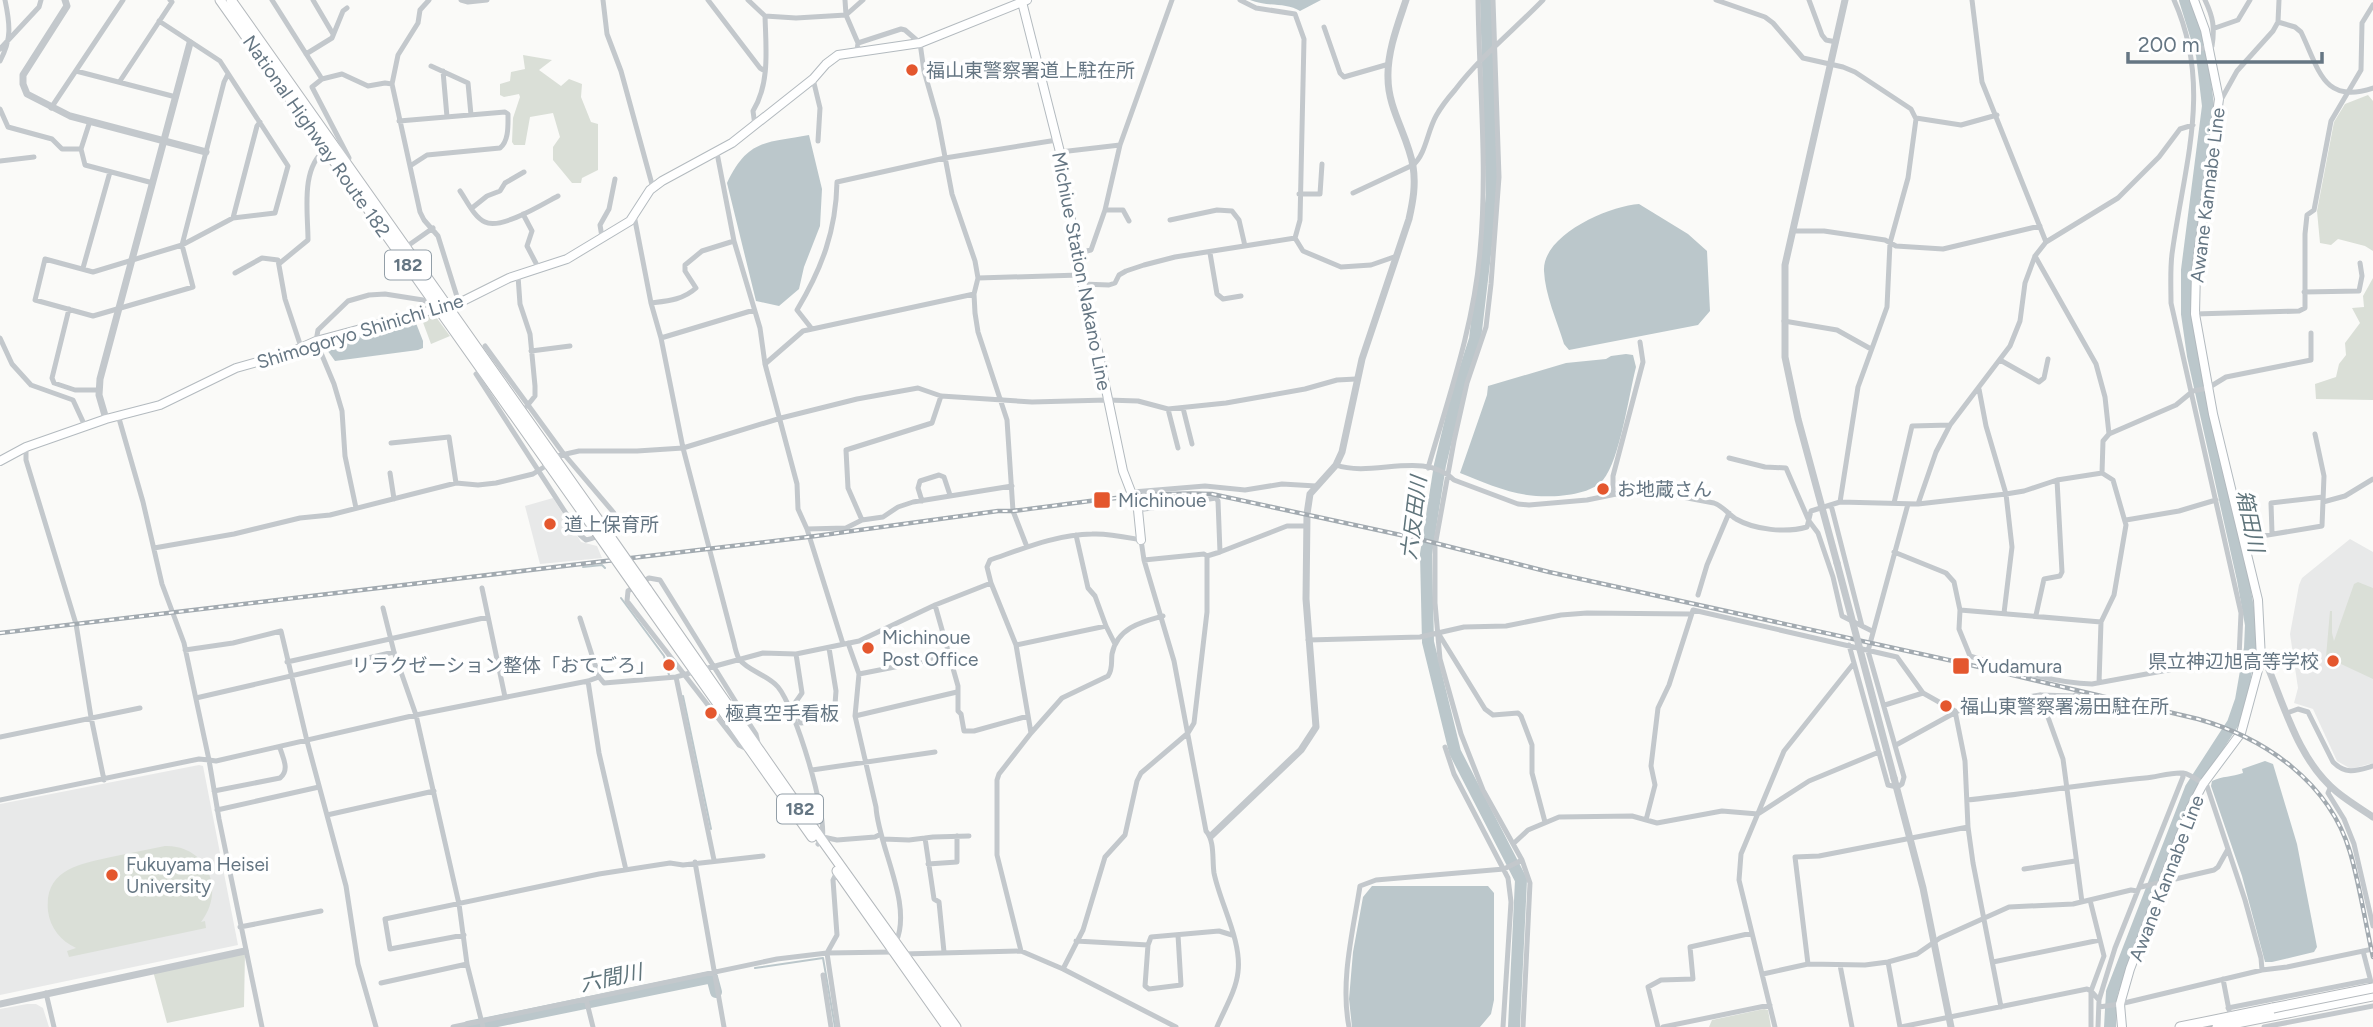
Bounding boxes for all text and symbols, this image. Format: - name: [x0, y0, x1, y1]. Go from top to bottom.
- scale bar: [2128, 21, 2322, 65]
- street label: National Highway Route 182: [238, 31, 395, 242]
- text: 200 m: [2138, 32, 2200, 57]
- place label: 福山東警察署道上駐在所: [926, 59, 1135, 82]
- marker: 福山東警察署道上駐在所: [904, 62, 920, 78]
- street label: Awane Kannabe Line: [2185, 106, 2230, 284]
- street label: Michiue Station Nakano Line: [1047, 150, 1116, 392]
- road number: 182: [385, 250, 431, 279]
- street label: Shimogoryo Shinichi Line: [254, 289, 466, 374]
- water label: 六反田川: [1396, 473, 1431, 561]
- place label: お地蔵さん: [1617, 478, 1712, 501]
- marker: お地蔵さん: [1595, 481, 1611, 497]
- water label: 箱田川: [2232, 487, 2270, 556]
- place label: Michinoue: [1118, 489, 1206, 512]
- marker: Michinoue: [1092, 490, 1112, 510]
- place label: 道上保育所: [564, 513, 659, 536]
- marker: 道上保育所: [542, 516, 558, 532]
- place label: Michinoue Post Office: [882, 626, 978, 671]
- marker: Michinoue Post Office: [860, 640, 876, 656]
- place label: 県立神辺旭高等学校: [2148, 650, 2319, 673]
- marker: 県立神辺旭高等学校: [2325, 653, 2341, 669]
- place label: リラクゼーション整体「おてごろ」: [351, 654, 655, 677]
- place label: Yudamura: [1977, 655, 2062, 678]
- marker: Yudamura: [1951, 656, 1971, 676]
- marker: リラクゼーション整体「おてごろ」: [661, 657, 677, 673]
- place label: 福山東警察署湯田駐在所: [1960, 695, 2169, 718]
- marker: 福山東警察署湯田駐在所: [1938, 698, 1954, 714]
- place label: 極真空手看板: [725, 702, 839, 725]
- marker: 極真空手看板: [703, 705, 719, 721]
- street label: Awane Kannabe Line: [2124, 792, 2209, 965]
- road number: 182: [777, 794, 823, 824]
- place label: Fukuyama Heisei University: [126, 853, 269, 898]
- marker: Fukuyama Heisei University: [104, 867, 120, 883]
- water label: 六間川: [577, 958, 646, 996]

